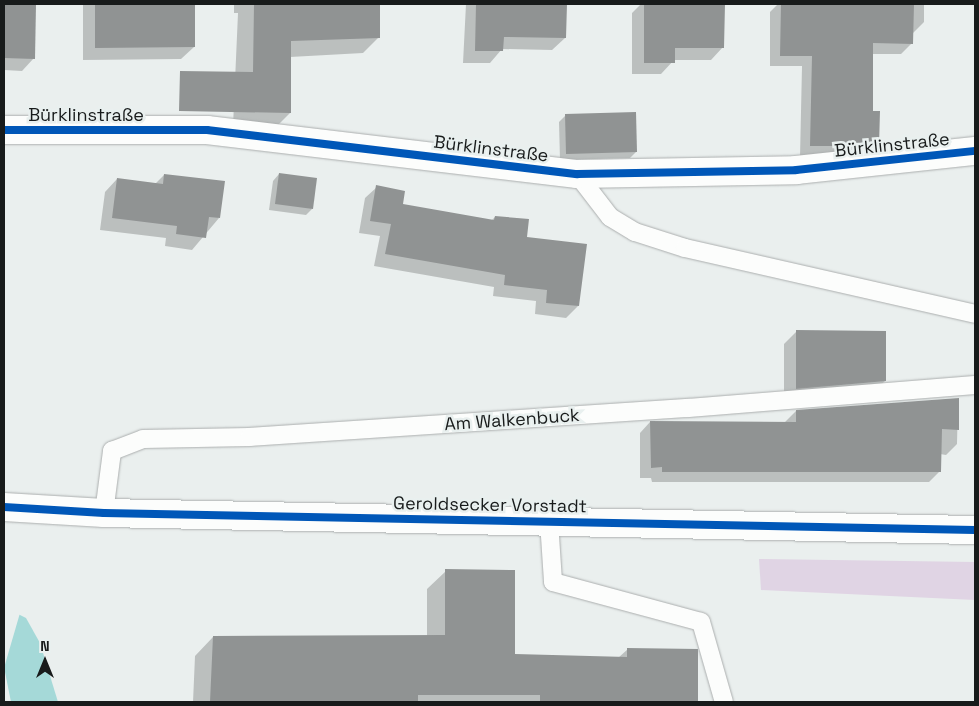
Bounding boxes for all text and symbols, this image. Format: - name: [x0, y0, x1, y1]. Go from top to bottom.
- street label: Bürklinstraße: [28, 104, 144, 126]
- street label: Bürklinstraße: [833, 128, 951, 162]
- street label: Bürklinstraße: [432, 131, 550, 167]
- street label: Am Walkenbuck: [444, 404, 580, 436]
- street label: Geroldsecker Vorstadt: [393, 493, 587, 517]
- north arrow: [20, 636, 70, 686]
- text: N: [40, 637, 50, 655]

